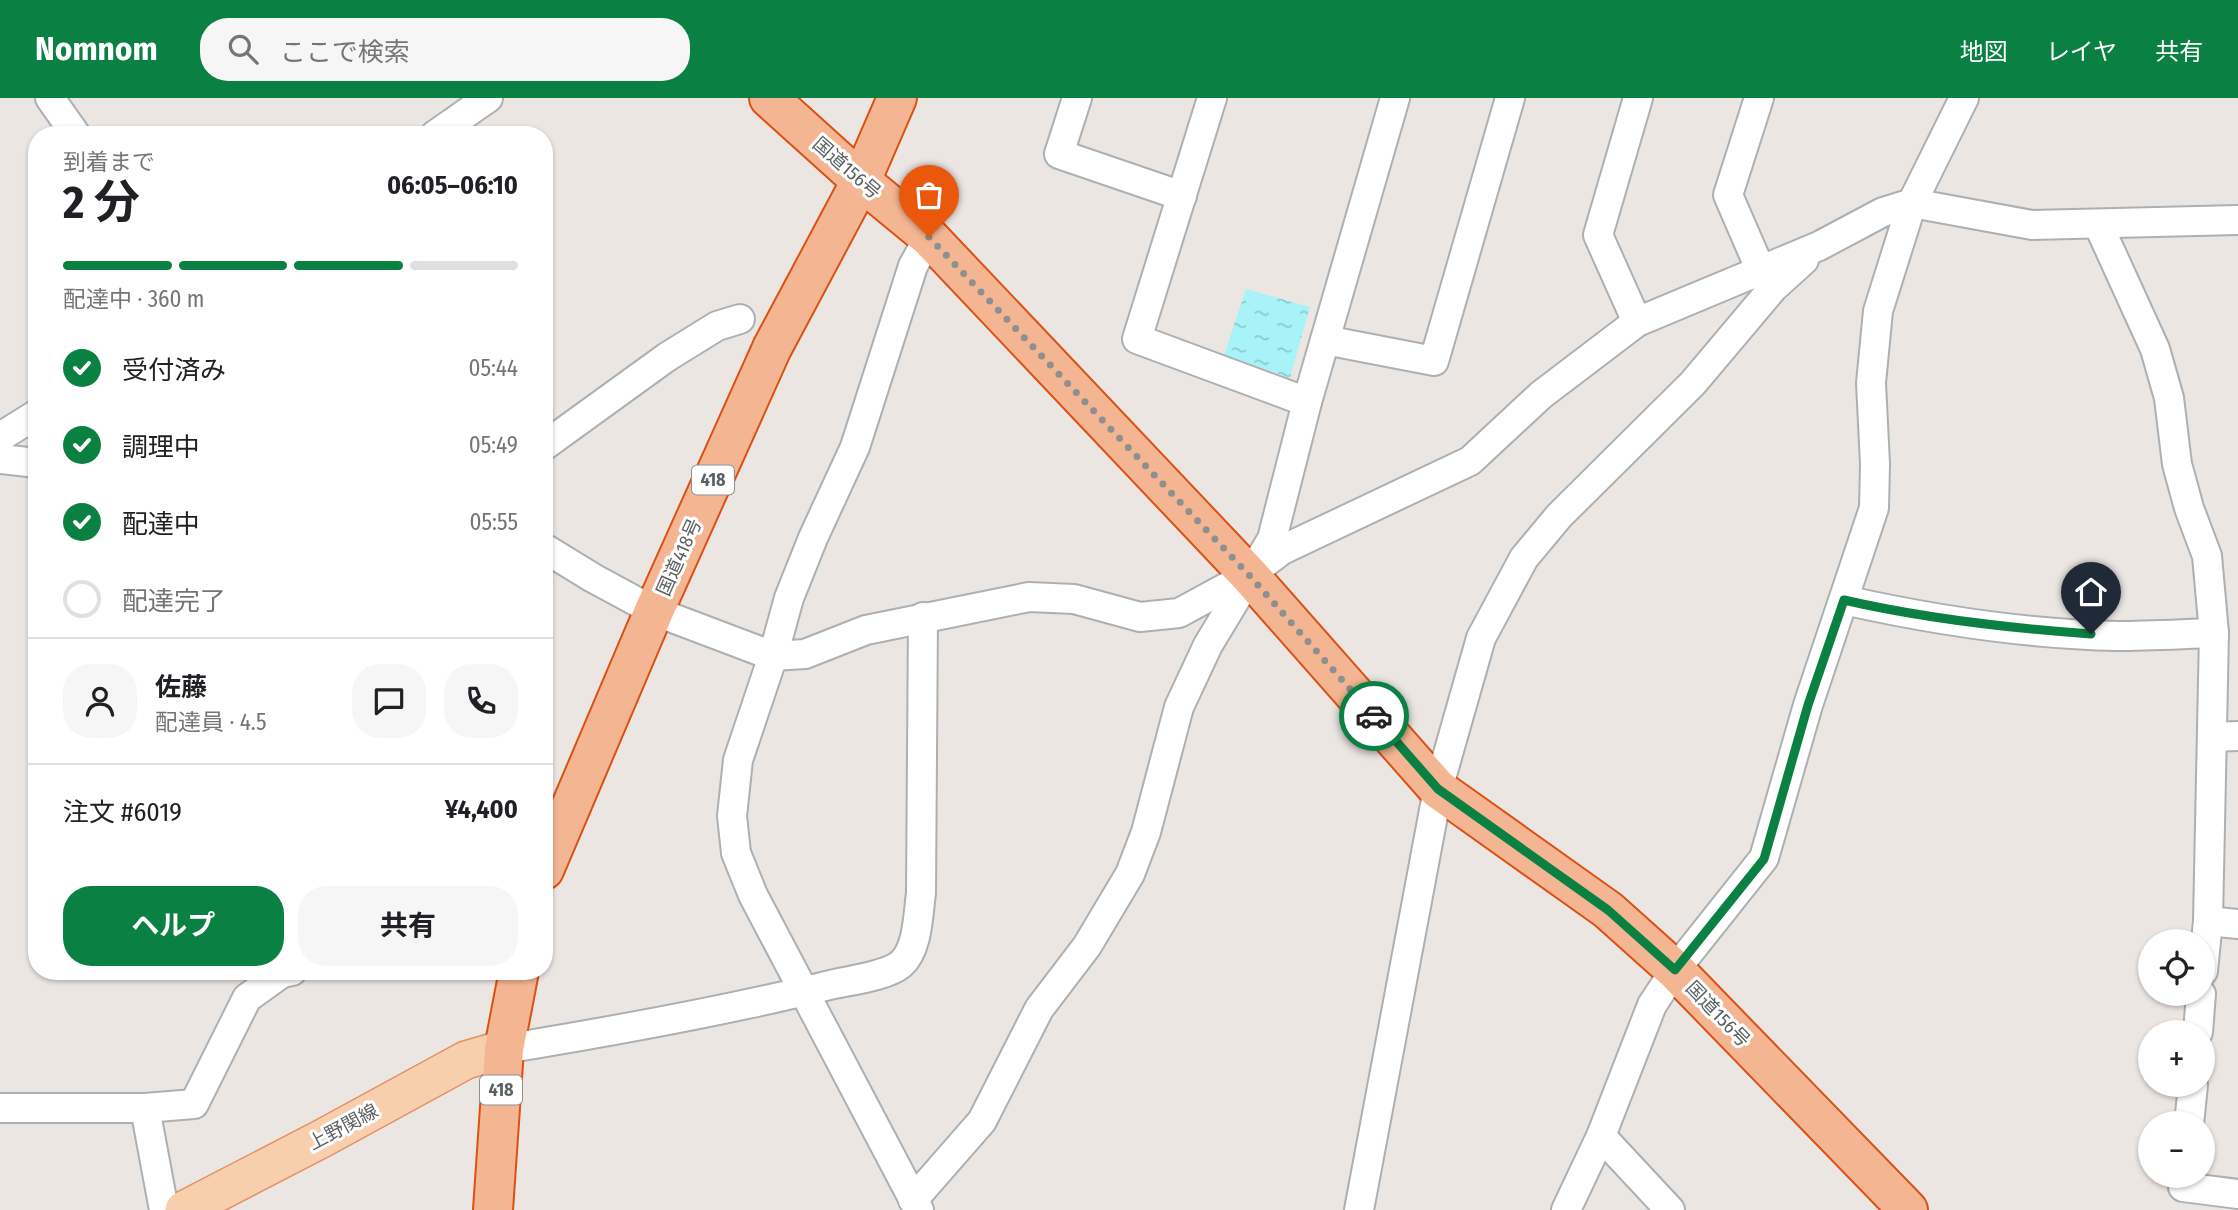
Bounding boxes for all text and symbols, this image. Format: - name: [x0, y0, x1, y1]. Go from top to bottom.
- search box: [200, 18, 690, 81]
- text: Nomnom: [35, 29, 158, 69]
- icon: search: [224, 30, 262, 68]
- text: ここで検索: [280, 37, 410, 68]
- text: 地図: [1960, 38, 2008, 66]
- text: レイヤ: [2046, 38, 2117, 66]
- text: 共有: [2155, 38, 2203, 66]
- street label: 国道156号: [808, 132, 886, 204]
- text: 到着まで: [63, 148, 155, 176]
- pin: [899, 165, 959, 237]
- text: 06:05–06:10: [387, 170, 518, 201]
- text: 2 分: [63, 175, 140, 230]
- icon: bag: [910, 176, 948, 214]
- text: 配達中 · 360 m: [63, 285, 205, 313]
- icon: check: [63, 349, 101, 387]
- text: 05:44: [468, 354, 518, 382]
- text: 受付済み: [122, 355, 226, 386]
- icon: check: [63, 426, 101, 464]
- text: 05:49: [469, 431, 518, 459]
- text: 調理中: [122, 432, 200, 463]
- road number: 418: [692, 466, 734, 494]
- icon: check: [63, 503, 101, 541]
- text: 05:55: [469, 508, 518, 536]
- text: 配達中: [122, 509, 200, 540]
- street label: 国道418号: [652, 515, 706, 599]
- pin: [2061, 562, 2121, 634]
- icon: home: [2072, 573, 2110, 611]
- text: 配達完了: [122, 586, 226, 617]
- button: person: [63, 664, 137, 738]
- button: chat: [352, 664, 426, 738]
- button: phone: [444, 664, 518, 738]
- text: 佐藤: [155, 672, 207, 703]
- courier: [1339, 681, 1409, 751]
- icon: car: [1355, 697, 1393, 735]
- text: 配達員 · 4.5: [155, 708, 266, 736]
- text: ¥4,400: [445, 794, 518, 825]
- text: 注文 #6019: [63, 797, 182, 828]
- button: ヘルプ: [63, 886, 284, 966]
- button: 共有: [298, 886, 518, 966]
- map controls: [2138, 929, 2215, 1188]
- button: locate: [2138, 929, 2215, 1006]
- street label: 国道156号: [1681, 976, 1755, 1052]
- button: +: [2138, 1020, 2215, 1097]
- road number: 418: [480, 1076, 522, 1105]
- street label: 上野関線: [304, 1099, 382, 1155]
- button: −: [2138, 1111, 2215, 1188]

